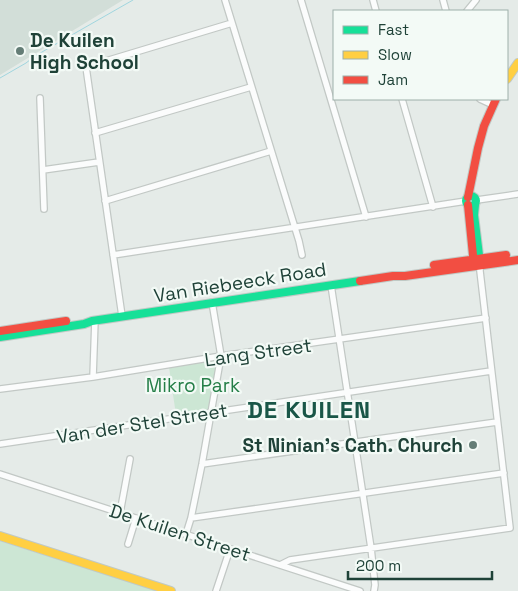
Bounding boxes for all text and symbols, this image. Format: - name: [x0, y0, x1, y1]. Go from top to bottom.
- legend: [333, 10, 508, 100]
- text: Fast: [378, 20, 409, 39]
- place label: De Kuilen High School: [30, 28, 139, 75]
- marker: De Kuilen High School: [14, 45, 26, 57]
- text: Slow: [378, 45, 412, 64]
- text: Jam: [378, 70, 408, 89]
- street label: Van Riebeeck Road: [152, 257, 328, 308]
- street label: Lang Street: [203, 333, 313, 372]
- park label: Mikro Park: [146, 373, 240, 398]
- district label: DE KUILEN: [247, 394, 371, 425]
- street label: Van der Stel Street: [55, 398, 229, 449]
- place label: St Ninian's Cath. Church: [243, 433, 463, 458]
- marker: St Ninian's Cath. Church: [467, 439, 479, 451]
- street label: De Kuilen Street: [106, 498, 254, 567]
- scale bar: [348, 548, 492, 580]
- text: 200 m: [356, 556, 401, 575]

